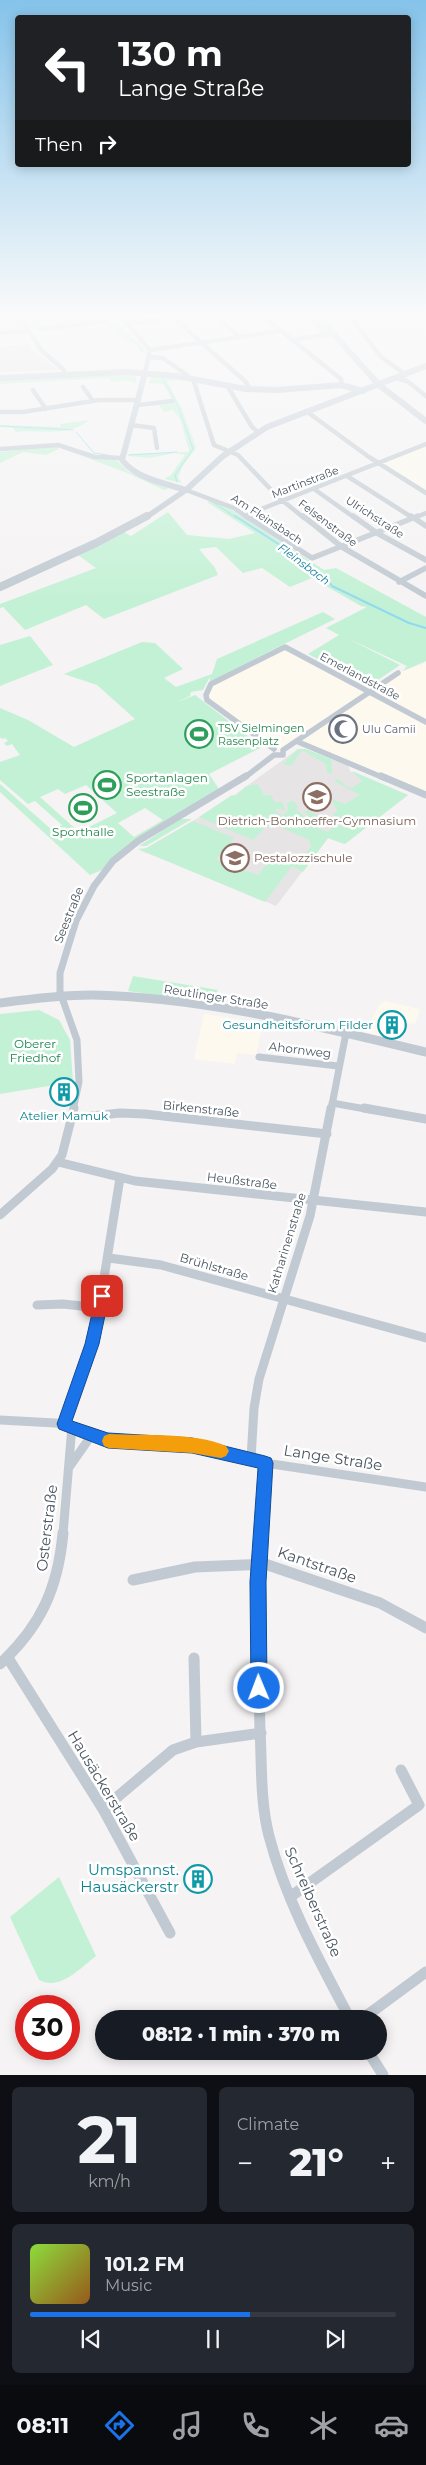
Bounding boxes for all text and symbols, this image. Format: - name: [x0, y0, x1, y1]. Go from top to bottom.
- text: 130 m: [118, 32, 223, 75]
- icon: left: [35, 35, 100, 100]
- text: Lange Straße: [118, 75, 264, 102]
- icon: right: [93, 130, 121, 158]
- text: Then: [35, 133, 83, 156]
- street label: Martinstraße: [269, 463, 341, 501]
- street label: Am Fleinsbach: [229, 491, 305, 547]
- street label: Ulrichstraße: [343, 493, 407, 541]
- street label: Felsenstraße: [296, 496, 360, 550]
- water label: Fleinsbach: [276, 540, 332, 588]
- street label: Emerlandstraße: [318, 649, 403, 703]
- mosque icon: Ulu Camii: [328, 714, 358, 744]
- sports icon: TSV Sielmingen Rasenplatz: [184, 719, 214, 749]
- place label: TSV Sielmingen Rasenplatz: [218, 721, 305, 748]
- place label: Ulu Camii: [362, 722, 416, 736]
- sports icon: Sportanlagen Seestraße: [92, 770, 122, 800]
- place label: Sportanlagen Seestraße: [126, 770, 208, 799]
- school or university icon: Dietrich-Bonhoeffer-Gymnasium: [302, 782, 332, 812]
- sports icon: Sporthalle: [68, 793, 98, 823]
- place label: Dietrich-Bonhoeffer-Gymnasium: [218, 813, 416, 828]
- place label: Sporthalle: [52, 824, 114, 839]
- school or university icon: Pestalozzischule: [220, 843, 250, 873]
- place label: Pestalozzischule: [254, 850, 353, 865]
- street label: Seestraße: [50, 885, 87, 945]
- street label: Reutlinger Straße: [163, 981, 269, 1012]
- building icon: Gesundheitsforum Filder: [377, 1010, 407, 1040]
- place label: Gesundheitsforum Filder: [223, 1017, 373, 1032]
- park label: Oberer Friedhof: [10, 1036, 61, 1065]
- street label: Ahornweg: [268, 1038, 332, 1061]
- building icon: Atelier Mamuk: [49, 1077, 79, 1107]
- street label: Birkenstraße: [162, 1097, 240, 1120]
- place label: Atelier Mamuk: [20, 1108, 109, 1123]
- street label: Heußstraße: [206, 1169, 278, 1192]
- street label: Katharinenstraße: [264, 1191, 309, 1295]
- street label: Brühlstraße: [178, 1250, 250, 1283]
- pin: [81, 1275, 123, 1317]
- icon: arrive: [88, 1282, 116, 1310]
- street label: Lange Straße: [282, 1440, 384, 1475]
- street label: Osterstraße: [32, 1483, 61, 1573]
- street label: Kantstraße: [275, 1542, 359, 1587]
- position arrow: [232, 1661, 284, 1713]
- street label: Hausäckerstraße: [64, 1727, 145, 1845]
- street label: Schreiberstraße: [281, 1844, 346, 1960]
- place label: Umspannst. Hausäckerstr: [80, 1860, 179, 1896]
- building icon: Umspannst. Hausäckerstr: [183, 1864, 213, 1894]
- speed limit sign: 30: [15, 1995, 80, 2060]
- text: 08:12 · 1 min · 370 m: [142, 2023, 340, 2046]
- text: 21: [78, 2100, 141, 2179]
- text: Climate: [237, 2115, 299, 2134]
- text: 21°: [290, 2139, 344, 2186]
- text: −: [237, 2146, 253, 2180]
- text: +: [380, 2146, 396, 2180]
- text: km/h: [88, 2172, 131, 2191]
- text: 101.2 FM: [105, 2253, 185, 2276]
- text: Music: [105, 2276, 152, 2295]
- icon: previous: [77, 2325, 105, 2353]
- icon: pause: [199, 2325, 227, 2353]
- icon: next: [321, 2325, 349, 2353]
- icon: directions: [102, 2408, 137, 2443]
- icon: music: [170, 2408, 205, 2443]
- icon: phone: [238, 2408, 273, 2443]
- icon: climate: [306, 2408, 341, 2443]
- icon: car: [374, 2408, 409, 2443]
- text: 08:11: [17, 2412, 69, 2439]

